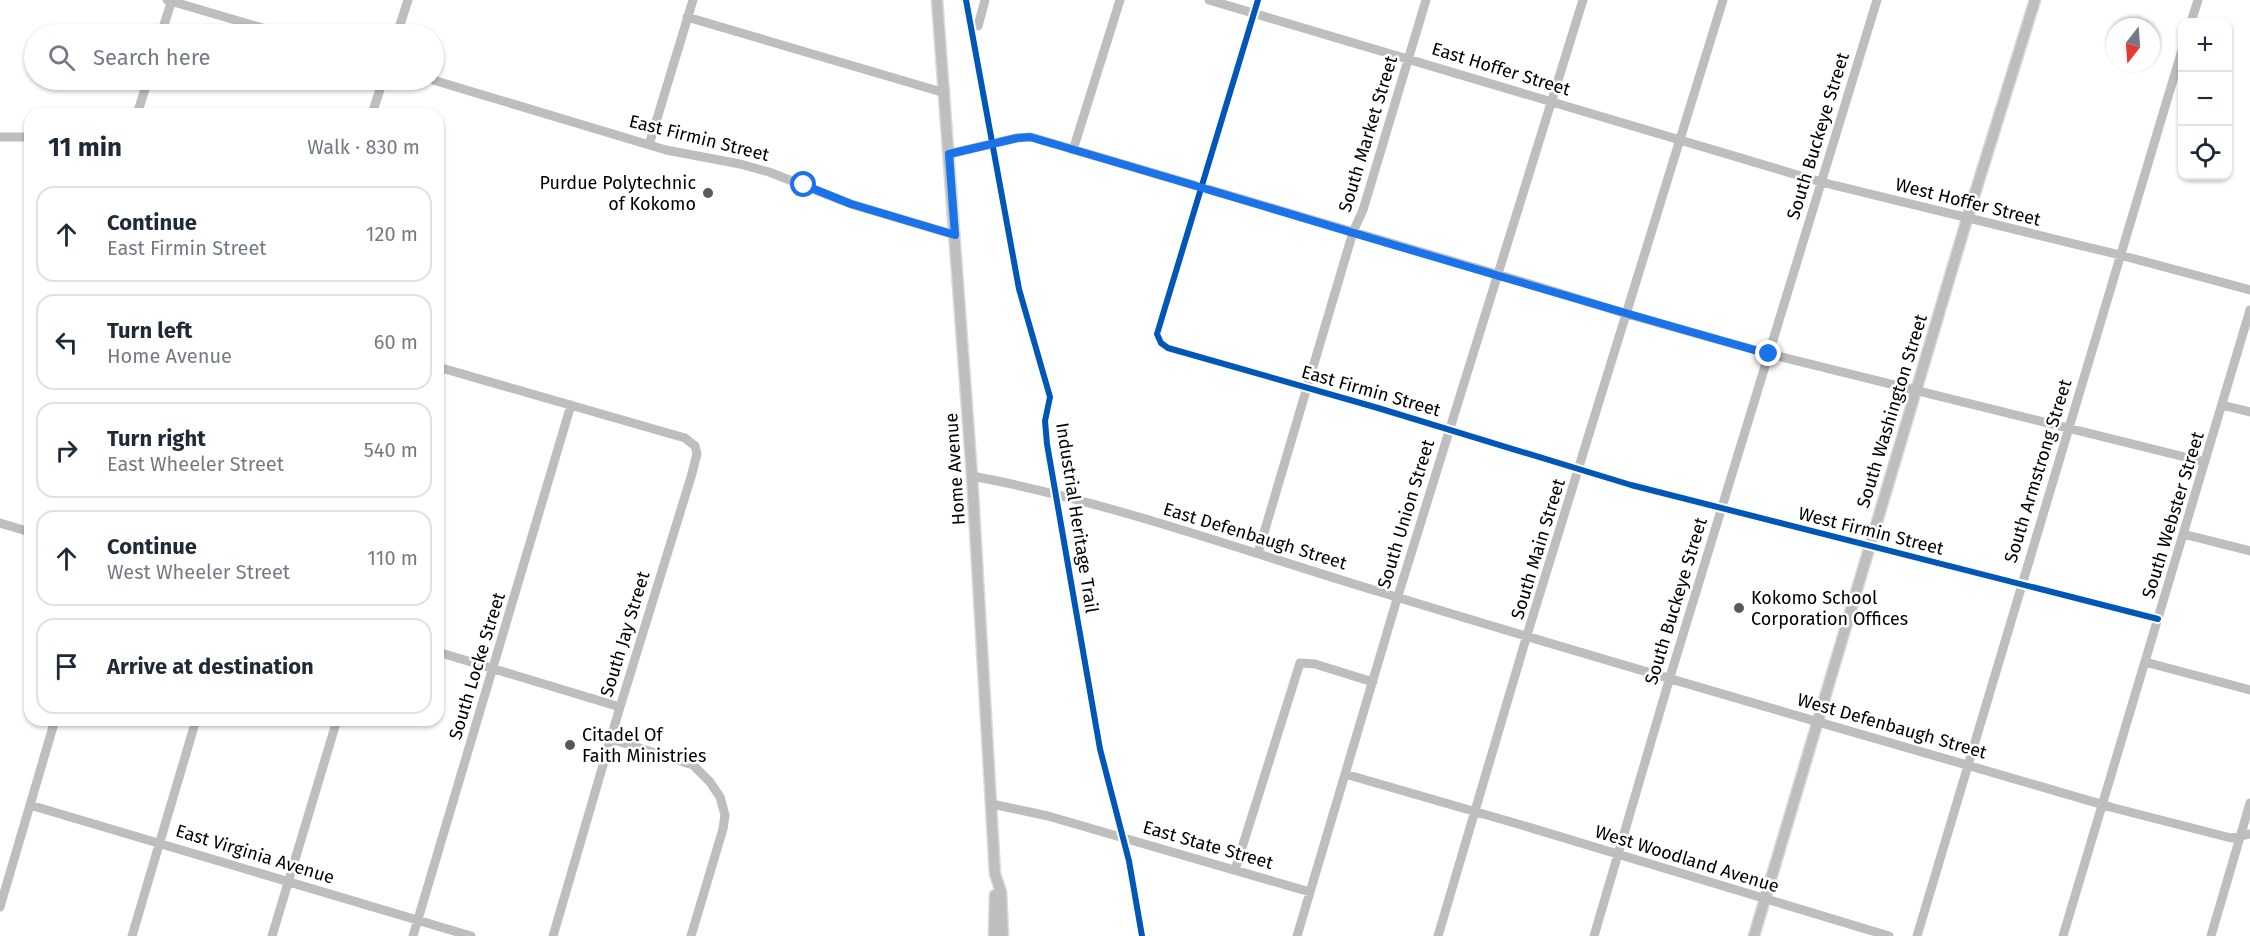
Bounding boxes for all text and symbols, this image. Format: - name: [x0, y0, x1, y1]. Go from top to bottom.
- north arrow: [2106, 18, 2160, 72]
- map controls: [2178, 18, 2232, 180]
- button: +: [2178, 18, 2232, 72]
- search box: [24, 24, 444, 90]
- street label: East Hoffer Street: [1429, 37, 1573, 101]
- icon: search: [45, 41, 78, 74]
- text: Search here: [93, 44, 211, 71]
- street label: South Buckeye Street: [1782, 49, 1854, 222]
- street label: South Market Street: [1334, 53, 1402, 215]
- button: −: [2178, 72, 2232, 126]
- street label: East Firmin Street: [627, 110, 772, 166]
- button: locate: [2178, 126, 2232, 180]
- text: 11 min: [48, 132, 122, 163]
- text: Walk · 830 m: [307, 135, 420, 159]
- route start: [790, 171, 816, 197]
- place label: Purdue Polytechnic of Kokomo: [540, 172, 696, 215]
- street label: West Hoffer Street: [1893, 173, 2044, 231]
- marker: Purdue Polytechnic of Kokomo: [701, 186, 715, 200]
- text: Continue: [107, 209, 197, 236]
- icon: ahead: [50, 218, 83, 251]
- text: 120 m: [366, 222, 418, 246]
- text: East Firmin Street: [107, 236, 267, 260]
- street label: South Washington Street: [1852, 311, 1932, 511]
- text: Turn left: [107, 317, 192, 344]
- icon: left: [50, 326, 83, 359]
- text: 60 m: [374, 330, 418, 354]
- route end: [1755, 340, 1781, 366]
- text: Home Avenue: [107, 344, 232, 368]
- street label: East Firmin Street: [1299, 361, 1444, 421]
- street label: South Armstrong Street: [2000, 376, 2077, 565]
- street label: Home Avenue: [940, 412, 970, 526]
- street label: Industrial Heritage Trail: [1051, 421, 1103, 615]
- text: Turn right: [107, 425, 206, 452]
- street label: South Webster Street: [2137, 429, 2209, 601]
- icon: right: [50, 434, 83, 467]
- street label: South Union Street: [1373, 436, 1439, 591]
- text: 540 m: [364, 438, 418, 462]
- text: East Wheeler Street: [107, 452, 284, 476]
- street label: South Main Street: [1506, 476, 1570, 622]
- street label: East Defenbaugh Street: [1161, 498, 1350, 575]
- street label: West Firmin Street: [1796, 502, 1946, 560]
- street label: South Buckeye Street: [1640, 514, 1712, 687]
- text: Continue: [107, 533, 197, 560]
- icon: ahead: [50, 542, 83, 575]
- text: 110 m: [367, 546, 418, 570]
- text: West Wheeler Street: [107, 560, 290, 584]
- street label: South Jay Street: [595, 568, 655, 699]
- place label: Kokomo School Corporation Offices: [1751, 587, 1908, 630]
- street label: South Locke Street: [444, 589, 510, 742]
- marker: Kokomo School Corporation Offices: [1732, 601, 1746, 615]
- icon: arrive: [50, 650, 83, 683]
- text: Arrive at destination: [107, 653, 314, 680]
- street label: West Defenbaugh Street: [1795, 688, 1990, 764]
- place label: Citadel Of Faith Ministries: [582, 724, 706, 767]
- marker: Citadel Of Faith Ministries: [563, 738, 577, 752]
- street label: East State Street: [1140, 816, 1276, 874]
- street label: East Virginia Avenue: [173, 819, 337, 889]
- street label: West Woodland Avenue: [1592, 820, 1782, 898]

